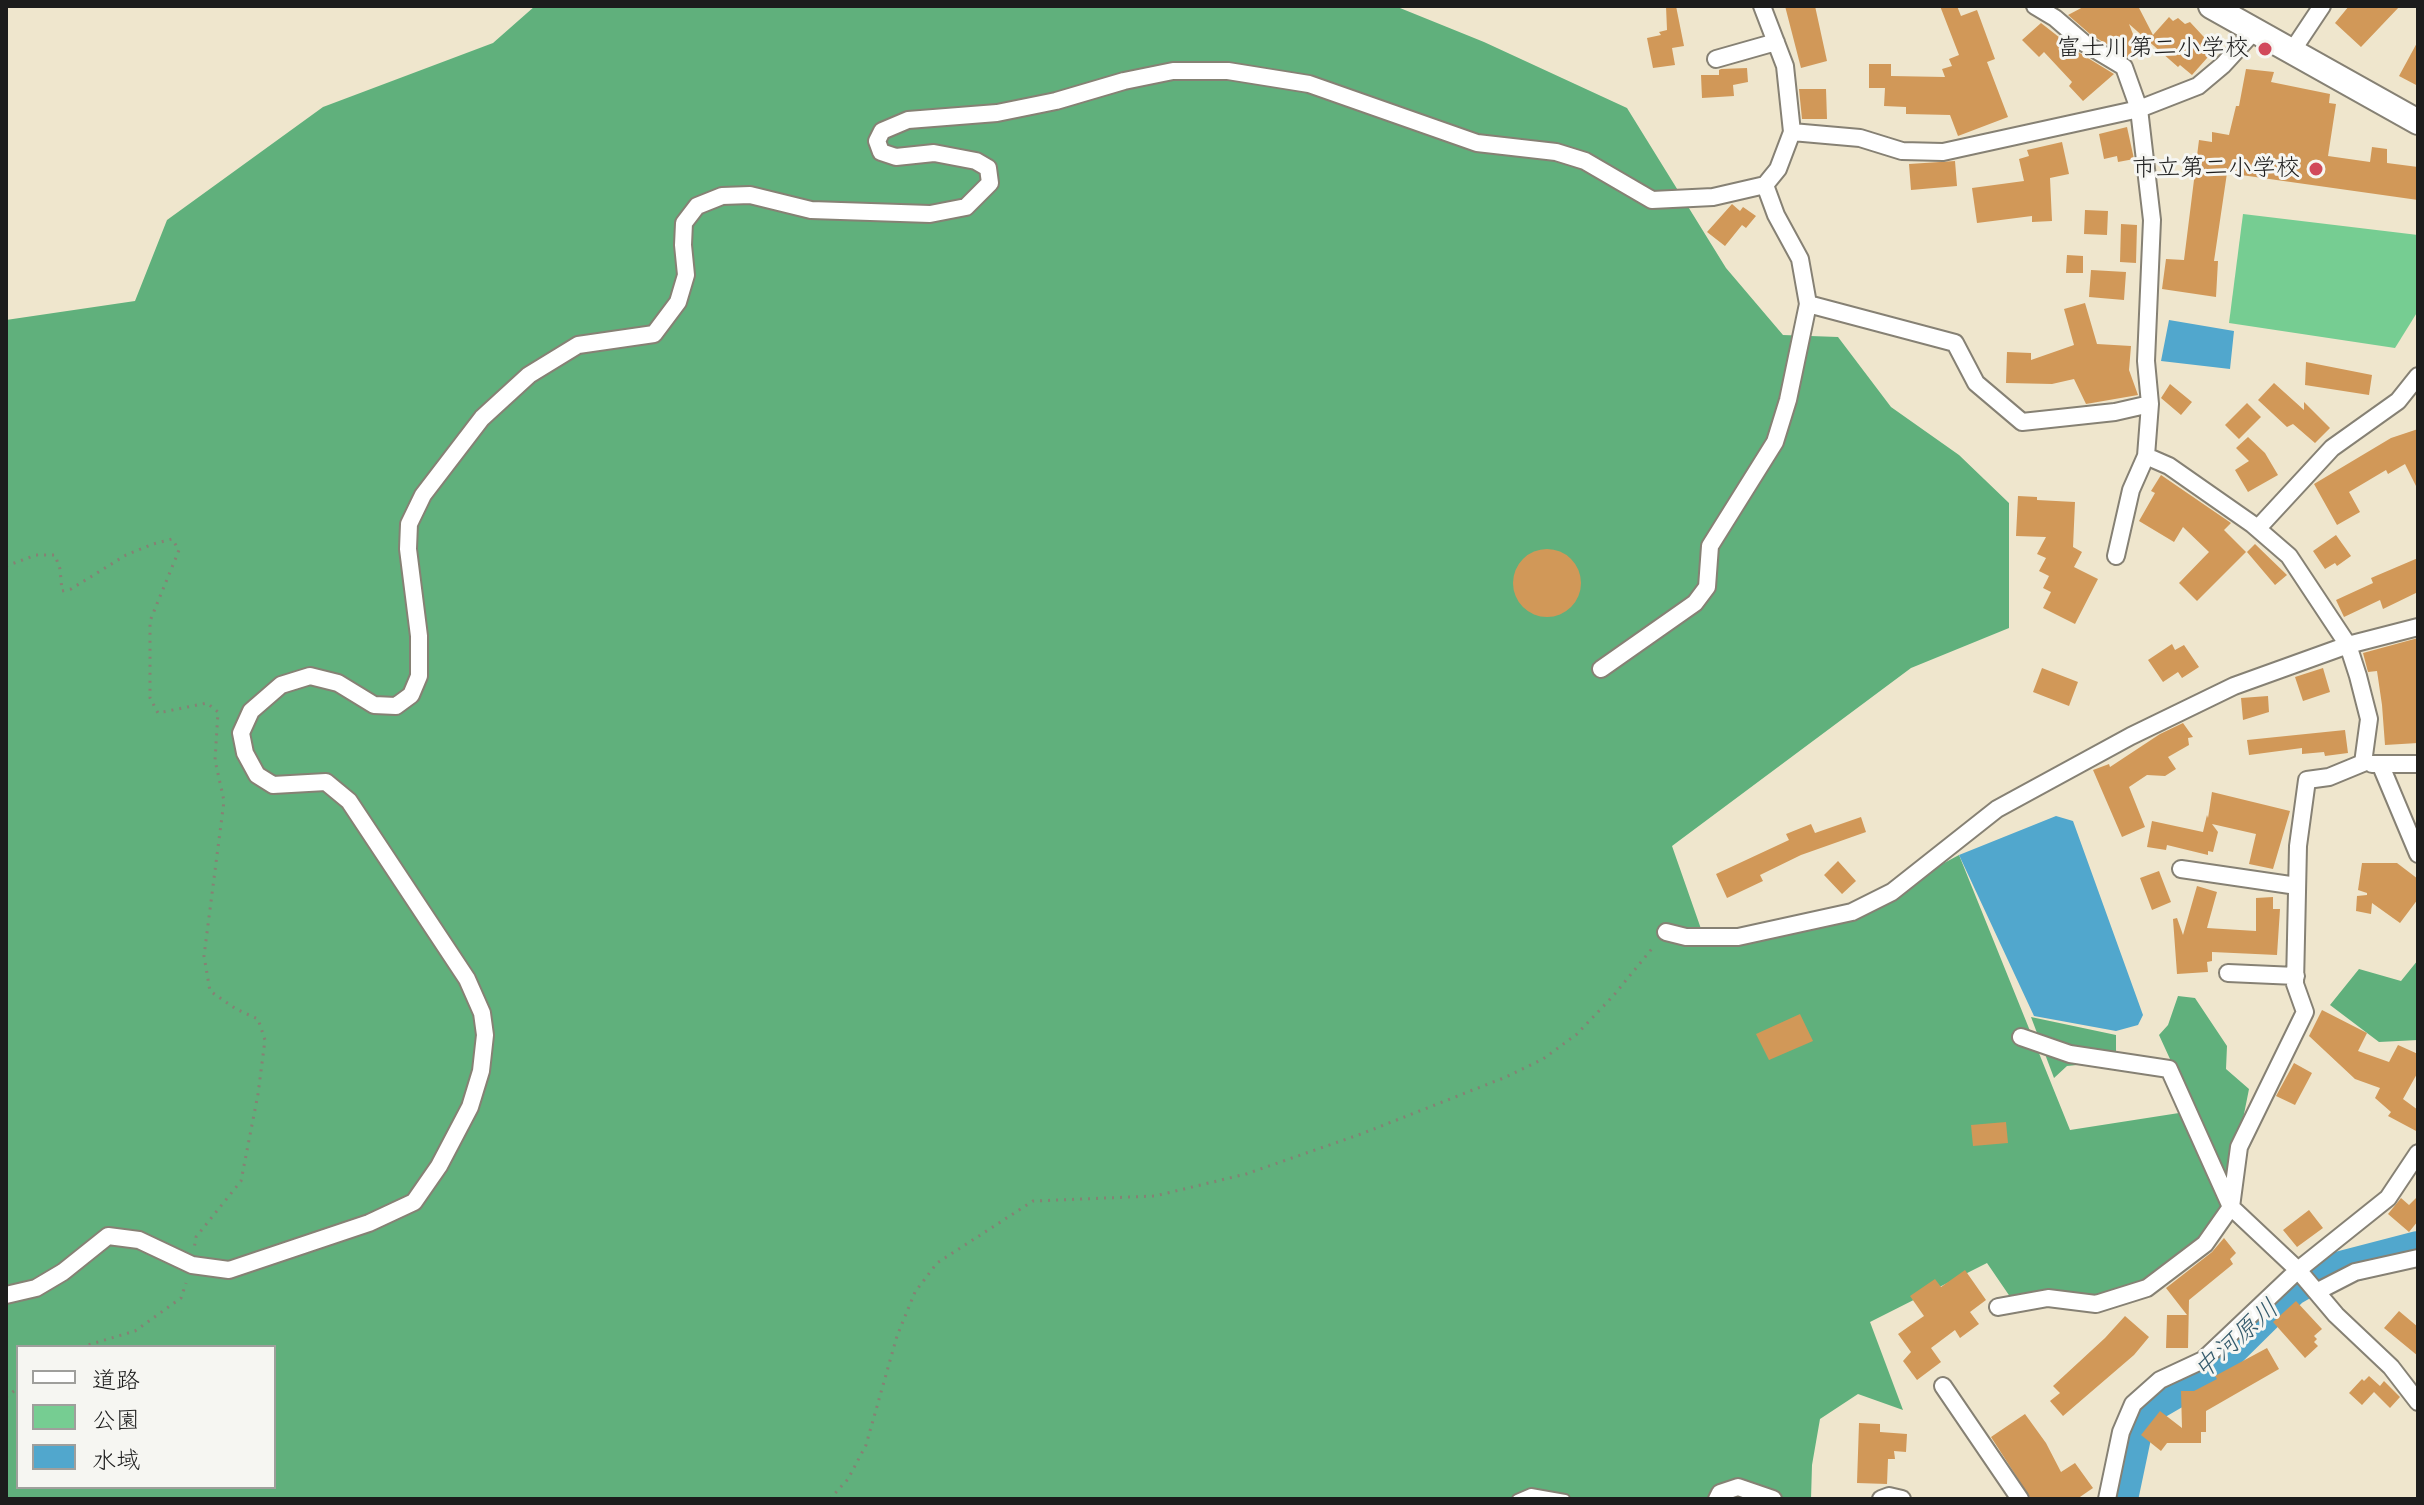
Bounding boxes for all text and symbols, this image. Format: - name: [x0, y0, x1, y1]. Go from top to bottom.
- place label: 富士川第二小学校: [2057, 35, 2249, 63]
- marker: 富士川第二小学校: [2256, 40, 2274, 58]
- place label: 市立第二小学校: [2132, 155, 2300, 183]
- marker: 市立第二小学校: [2307, 160, 2325, 178]
- water label: 中河原川: [2188, 1294, 2286, 1386]
- legend: [16, 1345, 276, 1489]
- text: 道路: [92, 1366, 140, 1395]
- text: 公園: [92, 1406, 140, 1435]
- text: 水域: [92, 1446, 140, 1475]

